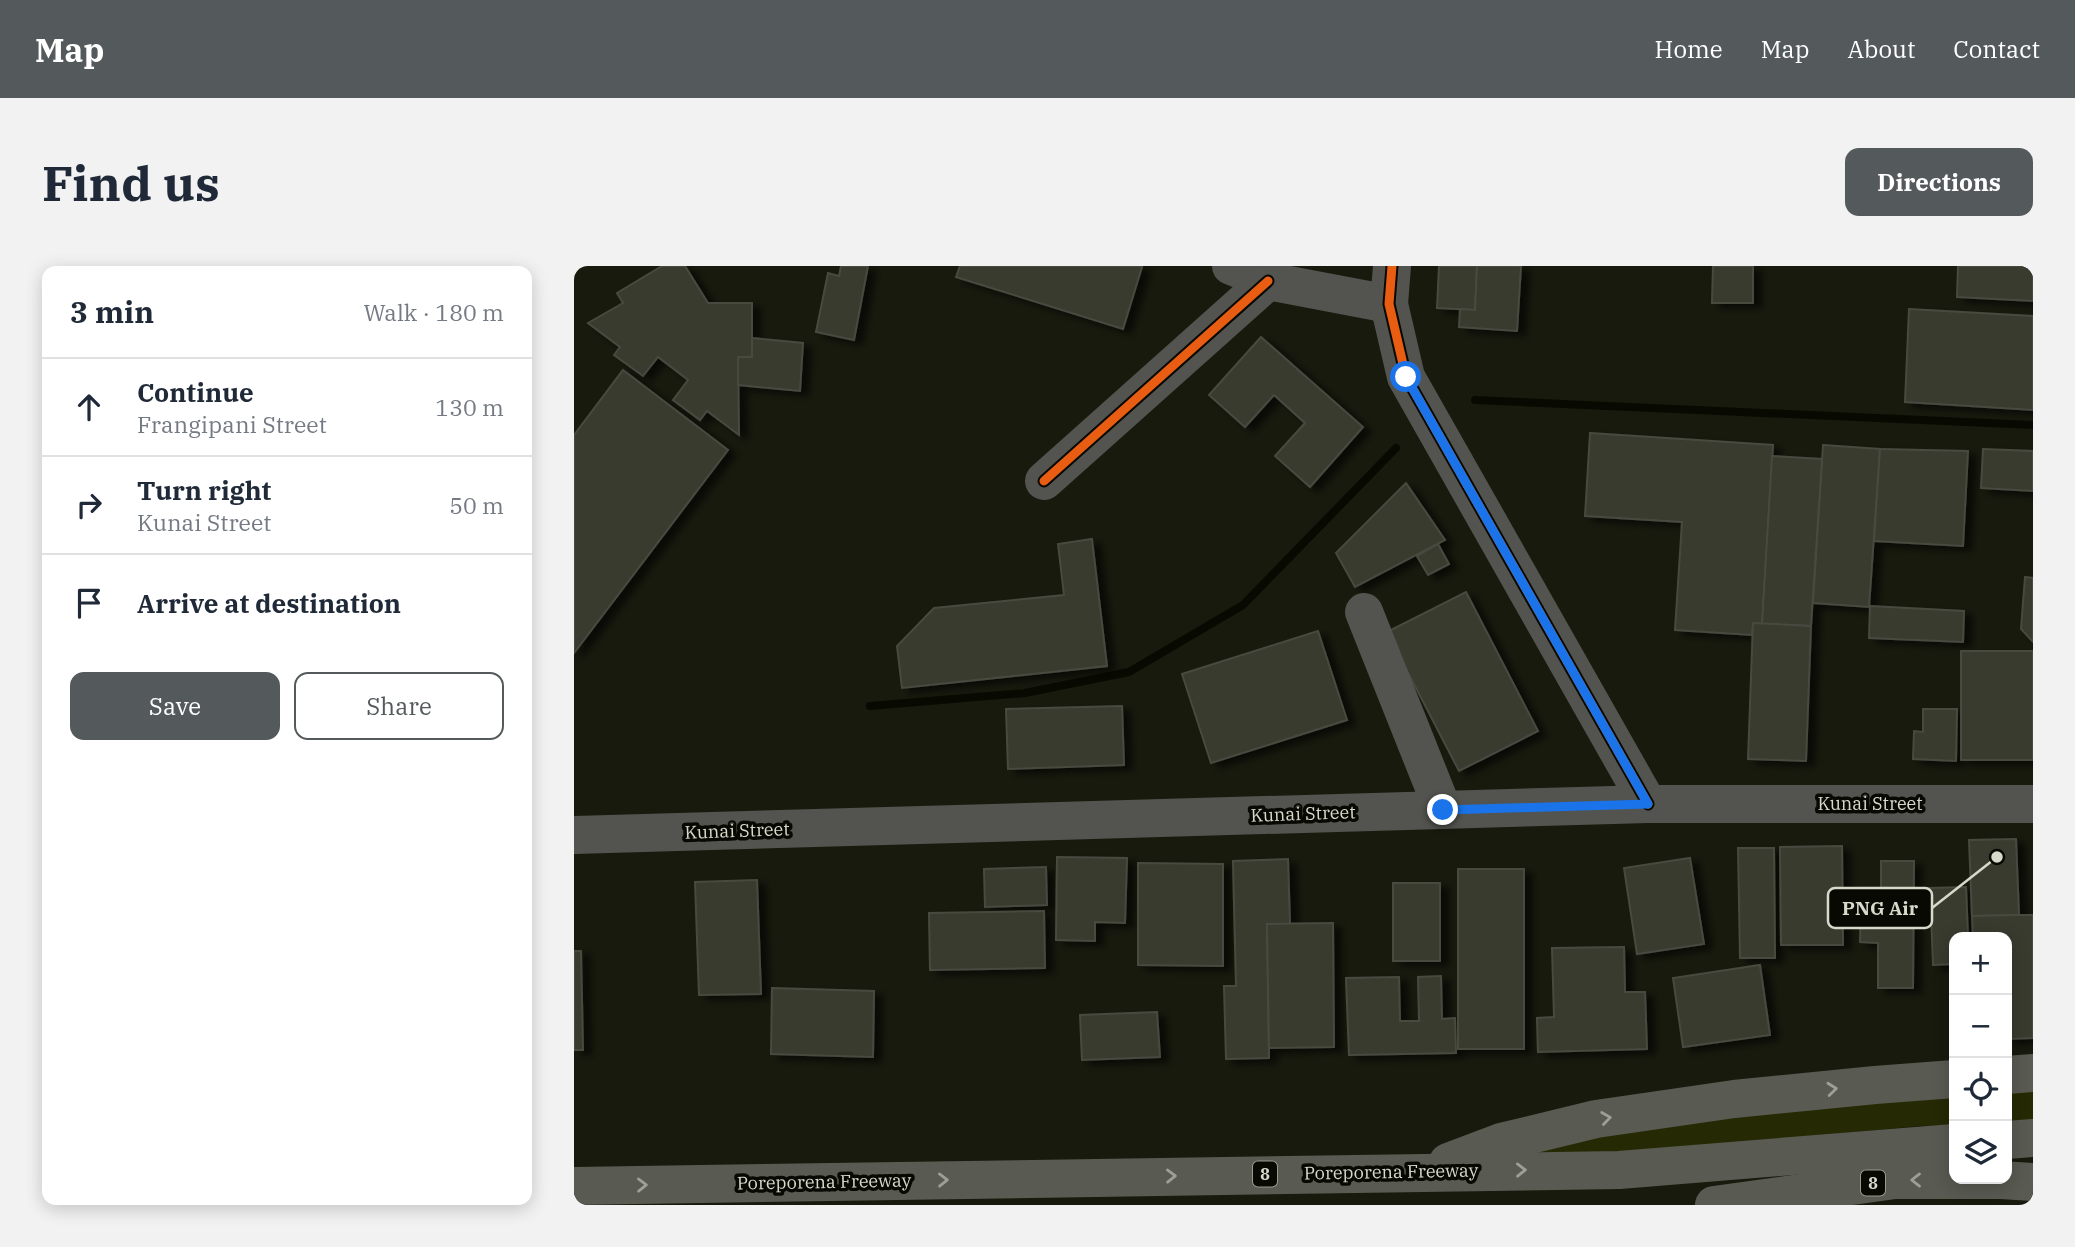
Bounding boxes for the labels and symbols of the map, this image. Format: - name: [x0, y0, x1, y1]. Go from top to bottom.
- route start: [1390, 361, 1421, 392]
- street label: Kunai Street: [1817, 792, 1923, 815]
- route end: [1427, 794, 1458, 825]
- street label: Kunai Street: [1250, 800, 1356, 827]
- street label: Kunai Street: [684, 817, 790, 844]
- callout: PNG Air: [1828, 888, 1932, 928]
- text: PNG Air: [1842, 896, 1919, 920]
- one-way arrow: [1826, 1082, 1837, 1097]
- one-way arrow: [1600, 1111, 1612, 1126]
- street label: Poreporena Freeway: [1304, 1158, 1479, 1185]
- road number: 8: [1253, 1162, 1277, 1186]
- one-way arrow: [1515, 1163, 1526, 1178]
- street label: Poreporena Freeway: [737, 1168, 912, 1195]
- one-way arrow: [1166, 1168, 1176, 1184]
- road number: 8: [1861, 1170, 1885, 1196]
- one-way arrow: [938, 1172, 949, 1188]
- one-way arrow: [1910, 1172, 1921, 1188]
- one-way arrow: [637, 1177, 648, 1193]

